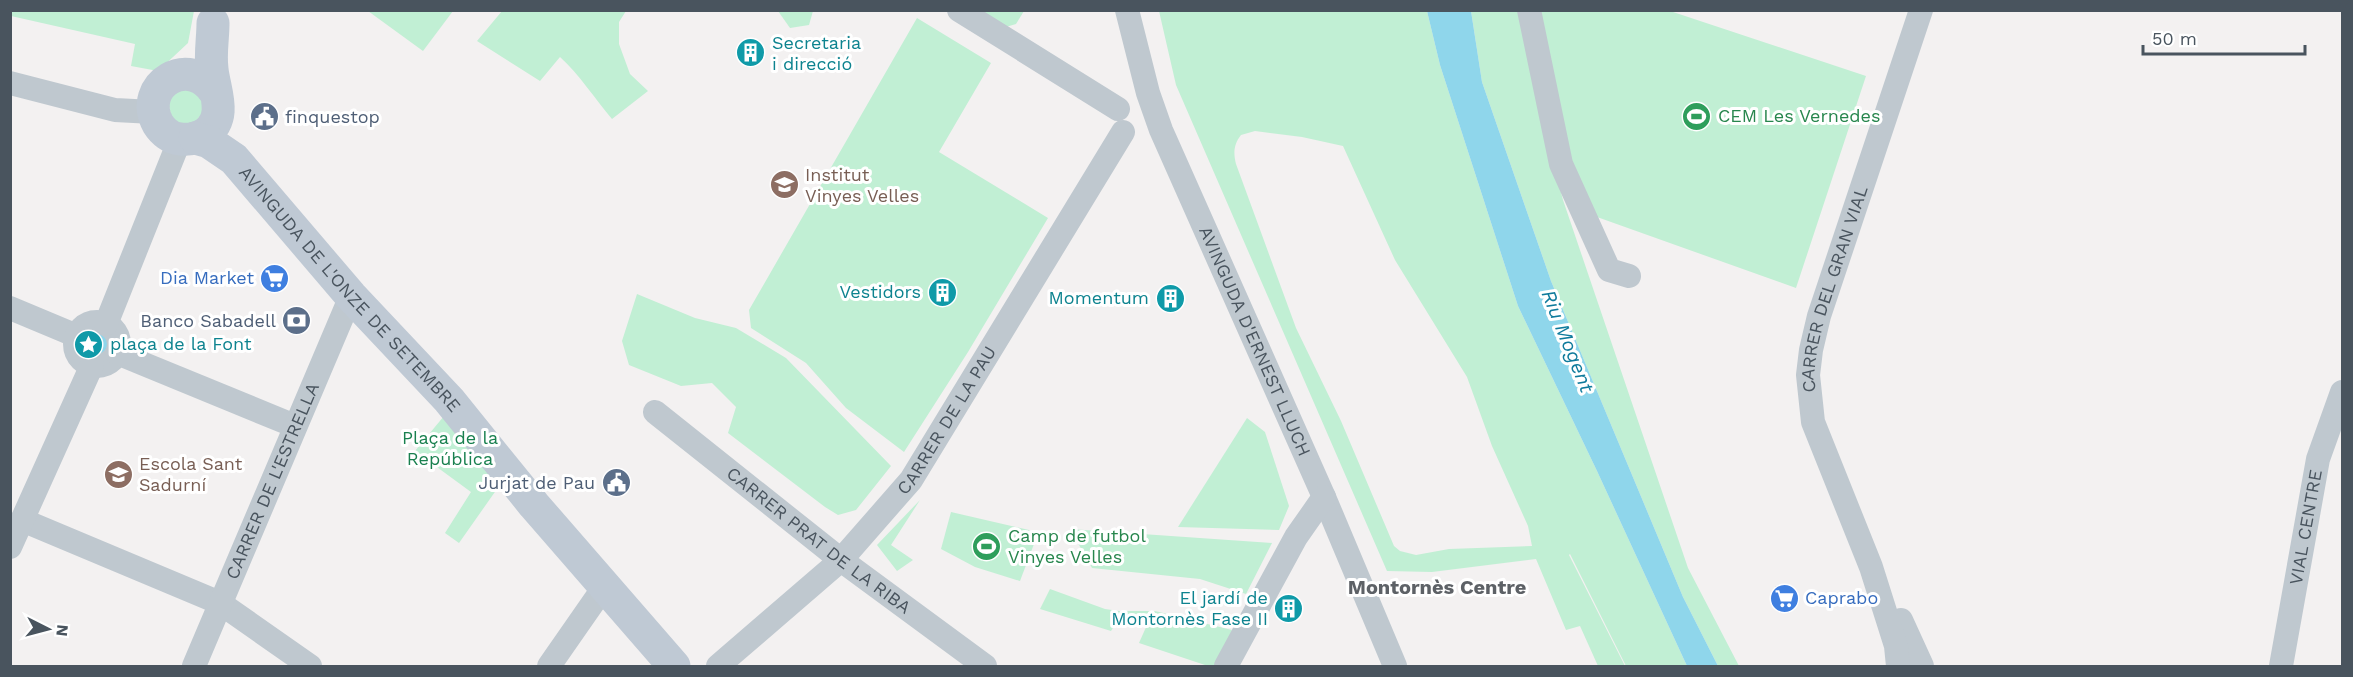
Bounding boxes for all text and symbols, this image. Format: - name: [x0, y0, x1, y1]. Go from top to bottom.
- scale bar: [2143, 18, 2305, 56]
- text: 50 m: [2152, 28, 2197, 49]
- place label: Secretaria i direcció: [772, 32, 861, 74]
- building icon: Secretaria i direcció: [735, 37, 767, 69]
- sports icon: CEM Les Vernedes: [1681, 100, 1713, 132]
- public building icon: finquestop: [248, 101, 280, 133]
- place label: CEM Les Vernedes: [1718, 105, 1881, 126]
- place label: finquestop: [285, 106, 380, 127]
- street label: AVINGUDA DE L'ONZE DE SETEMBRE: [235, 162, 465, 416]
- place label: Institut Vinyes Velles: [805, 164, 919, 206]
- school or university icon: Institut Vinyes Velles: [768, 169, 800, 201]
- street label: CARRER DEL GRAN VIAL: [1796, 183, 1872, 393]
- street label: AVINGUDA D'ERNEST LLUCH: [1195, 223, 1315, 459]
- supermarket icon: Dia Market: [259, 262, 291, 294]
- place label: Dia Market: [160, 267, 254, 288]
- building icon: Vestidors: [926, 276, 958, 308]
- place label: Vestidors: [839, 281, 921, 302]
- building icon: Momentum: [1154, 282, 1186, 314]
- water label: Riu Mogent: [1537, 286, 1600, 397]
- place label: Momentum: [1049, 287, 1149, 308]
- bank icon: Banco Sabadell: [281, 305, 313, 337]
- place label: Banco Sabadell: [140, 310, 276, 331]
- place icon: plaça de la Font: [73, 328, 105, 360]
- place label: plaça de la Font: [110, 333, 252, 354]
- street label: CARRER DE LA PAU: [892, 342, 1000, 499]
- street label: CARRER DE L'ESTRELLA: [221, 379, 323, 582]
- park label: Plaça de la República: [402, 427, 498, 469]
- place label: Escola Sant Sadurní: [139, 453, 243, 495]
- school or university icon: Escola Sant Sadurní: [102, 458, 134, 490]
- street label: CARRER PRAT DE LA RIBA: [723, 462, 915, 618]
- public building icon: Jurjat de Pau: [600, 467, 632, 499]
- street label: VIAL CENTRE: [2285, 468, 2326, 586]
- place label: Jurjat de Pau: [478, 472, 595, 493]
- place label: Camp de futbol Vinyes Velles: [1008, 525, 1146, 567]
- sports icon: Camp de futbol Vinyes Velles: [971, 530, 1003, 562]
- district label: Montornès Centre: [1348, 575, 1526, 599]
- supermarket icon: Caprabo: [1768, 582, 1800, 614]
- place label: El jardí de Montornès Fase II: [1111, 587, 1268, 629]
- place label: Caprabo: [1805, 587, 1878, 608]
- building icon: El jardí de Montornès Fase II: [1273, 592, 1305, 624]
- north arrow: [18, 599, 78, 659]
- text: N: [52, 624, 72, 637]

